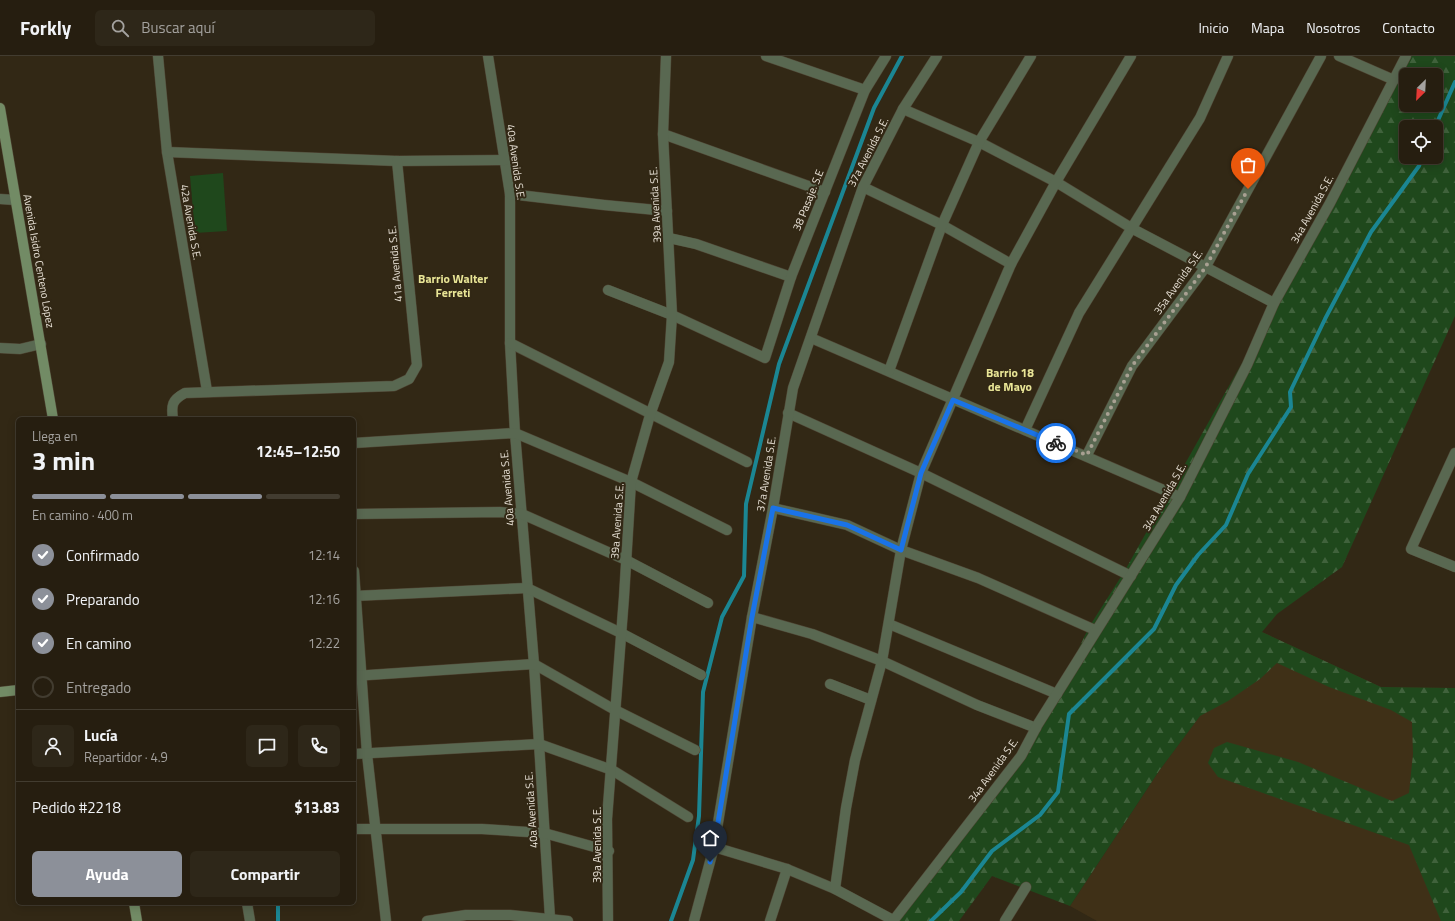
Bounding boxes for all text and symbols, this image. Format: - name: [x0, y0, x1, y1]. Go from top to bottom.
- search box: [95, 10, 375, 46]
- text: Forkly: [20, 13, 71, 42]
- text: Buscar aquí: [141, 16, 215, 39]
- icon: search: [109, 17, 131, 39]
- text: Inicio: [1198, 17, 1229, 38]
- text: Mapa: [1251, 17, 1284, 38]
- text: Nosotros: [1306, 17, 1360, 38]
- text: Contacto: [1382, 17, 1435, 38]
- north arrow: [1399, 68, 1443, 112]
- map controls: [1399, 68, 1443, 164]
- street label: 37a Avenida S.E.: [844, 114, 892, 190]
- button: locate: [1399, 120, 1443, 164]
- street label: 40a Avenida S.E.: [503, 123, 529, 201]
- pin: [1231, 148, 1265, 189]
- icon: bag: [1237, 154, 1259, 176]
- street label: 39a Avenida S.E.: [645, 167, 665, 243]
- street label: 38 Pasaje. S.E: [788, 167, 828, 233]
- street label: 34a Avenida S.E.: [1287, 172, 1337, 246]
- street label: 42a Avenida S.E.: [177, 183, 205, 261]
- street label: Avenida Isidro Centeno López: [19, 193, 59, 329]
- street label: 41a Avenida S.E.: [384, 225, 406, 303]
- street label: 35a Avenida S.E.: [1150, 246, 1206, 318]
- district label: Barrio Walter Ferreti: [418, 269, 488, 302]
- district label: Barrio 18 de Mayo: [986, 363, 1034, 396]
- courier: [1036, 423, 1076, 463]
- text: Llega en: [32, 426, 77, 446]
- icon: bike: [1045, 432, 1067, 454]
- street label: 37a Avenida S.E.: [752, 435, 780, 513]
- text: 12:45–12:50: [256, 440, 340, 463]
- text: 3 min: [32, 441, 95, 480]
- street label: 40a Avenida S.E.: [496, 449, 518, 527]
- street label: 34a Avenida S.E.: [1138, 460, 1190, 534]
- street label: 39a Avenida S.E.: [606, 482, 628, 560]
- text: En camino · 400 m: [32, 505, 133, 525]
- icon: check: [32, 544, 54, 566]
- text: Confirmado: [66, 544, 139, 567]
- text: 12:14: [308, 545, 340, 565]
- icon: check: [32, 588, 54, 610]
- text: Preparando: [66, 588, 140, 611]
- text: 12:16: [308, 589, 340, 609]
- icon: check: [32, 632, 54, 654]
- text: En camino: [66, 632, 132, 655]
- text: 12:22: [308, 633, 340, 653]
- text: Entregado: [66, 676, 131, 699]
- text: Lucía: [84, 724, 118, 747]
- button: person: [32, 725, 74, 767]
- button: chat: [246, 725, 288, 767]
- button: phone: [298, 725, 340, 767]
- street label: 34a Avenida S.E.: [964, 734, 1022, 806]
- text: Repartidor · 4.9: [84, 747, 168, 767]
- street label: 40a Avenida S.E.: [520, 771, 542, 849]
- text: Pedido #2218: [32, 796, 121, 819]
- text: $13.83: [294, 796, 340, 819]
- street label: 39a Avenida S.E.: [589, 807, 605, 883]
- pin: [693, 821, 727, 862]
- icon: home: [699, 827, 721, 849]
- button: Ayuda: [32, 851, 182, 897]
- button: Compartir: [190, 851, 340, 897]

